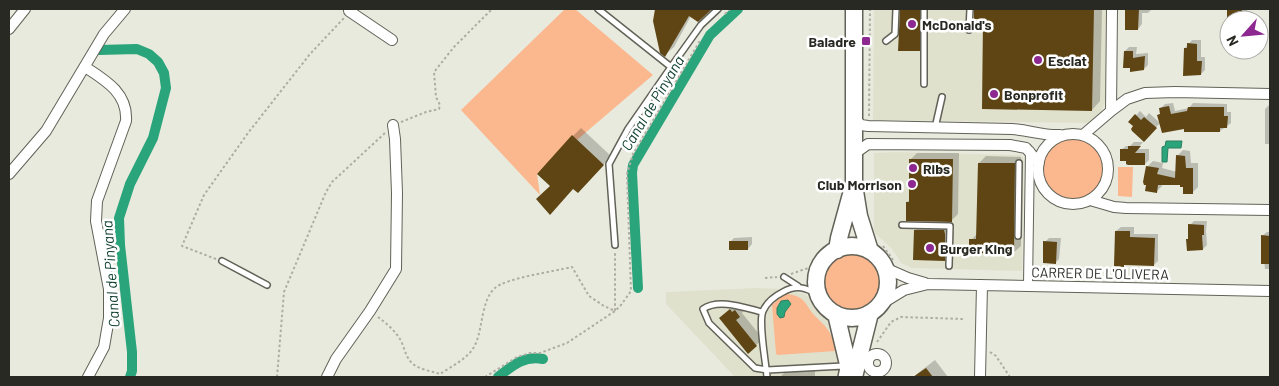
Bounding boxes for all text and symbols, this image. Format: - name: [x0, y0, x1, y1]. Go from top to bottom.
- north arrow: [1219, 10, 1269, 60]
- place label: McDonald's: [922, 16, 991, 33]
- marker: McDonald's: [906, 18, 918, 30]
- place label: Baladre: [808, 33, 856, 50]
- text: N: [1222, 33, 1242, 49]
- marker: Baladre: [860, 35, 872, 47]
- water label: Canal de Pinyana: [617, 52, 687, 154]
- place label: Esclat: [1048, 52, 1087, 69]
- marker: Esclat: [1032, 54, 1044, 66]
- place label: Bonprofit: [1004, 86, 1063, 103]
- marker: Bonprofit: [988, 88, 1000, 100]
- place label: Ribs: [923, 160, 950, 177]
- marker: Ribs: [907, 162, 919, 174]
- place label: Club Morrison: [817, 176, 902, 193]
- marker: Club Morrison: [906, 178, 918, 190]
- water label: Canal de Pinyana: [97, 220, 123, 328]
- place label: Burger King: [940, 240, 1013, 257]
- marker: Burger King: [924, 242, 936, 254]
- street label: CARRER DE L'OLIVERA: [1031, 263, 1169, 283]

